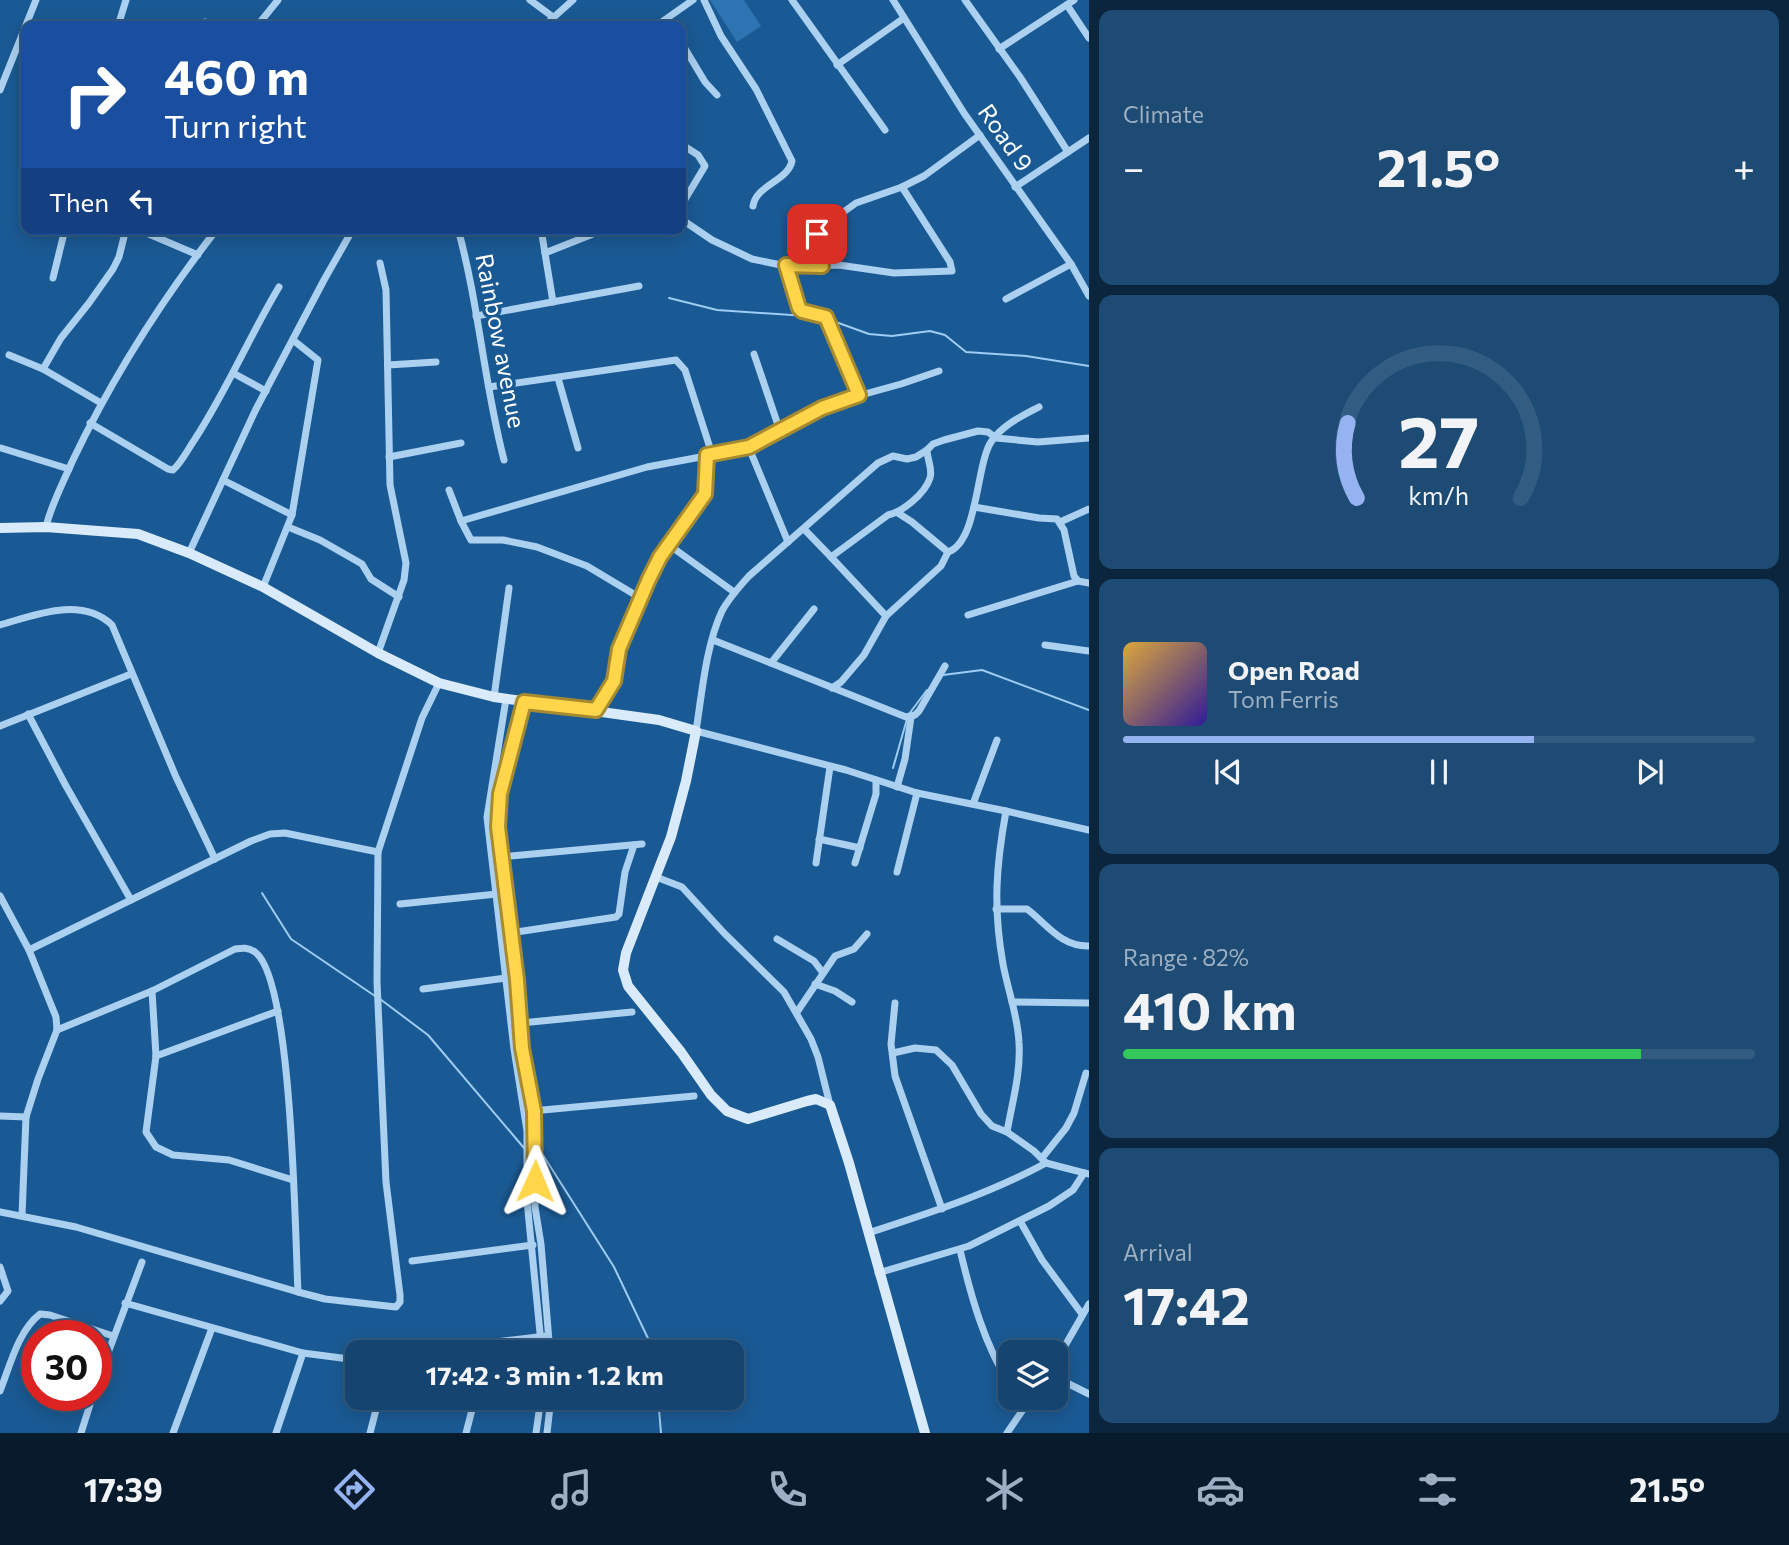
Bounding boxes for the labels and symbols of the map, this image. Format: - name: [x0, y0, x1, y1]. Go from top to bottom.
- street label: Road 9: [973, 98, 1040, 176]
- pin: [787, 204, 847, 264]
- street label: Rainbow avenue: [470, 251, 533, 430]
- position arrow: [498, 1144, 572, 1218]
- speed limit sign: 30: [21, 1320, 112, 1411]

